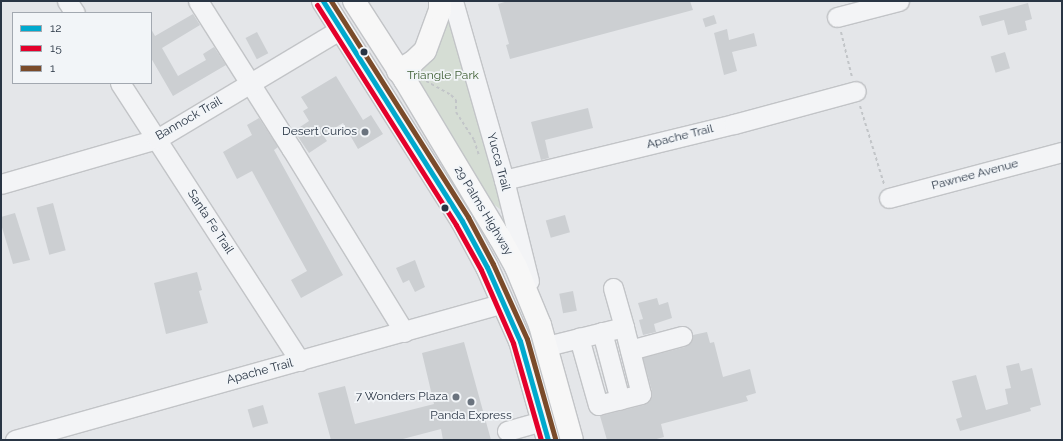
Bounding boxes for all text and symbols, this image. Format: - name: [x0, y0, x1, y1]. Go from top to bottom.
- legend: [12, 12, 152, 84]
- text: 12: [50, 21, 61, 35]
- text: 15: [50, 41, 62, 55]
- unlabelled marker: [359, 47, 369, 57]
- text: 1: [50, 61, 55, 75]
- park label: Triangle Park: [407, 69, 479, 83]
- street label: Bannock Trail: [153, 94, 225, 144]
- street label: Apache Trail: [645, 122, 715, 152]
- place label: Desert Curios: [282, 125, 357, 139]
- marker: Desert Curios: [360, 127, 370, 137]
- street label: Yucca Trail: [483, 131, 513, 193]
- street label: Pawnee Avenue: [930, 156, 1020, 194]
- street label: 29 Palms Highway: [451, 164, 515, 258]
- street label: Santa Fe Trail: [184, 187, 236, 257]
- unlabelled marker: [440, 203, 450, 213]
- street label: Apache Trail: [225, 356, 295, 388]
- place label: 7 Wonders Plaza: [355, 390, 448, 404]
- marker: 7 Wonders Plaza: [451, 392, 461, 402]
- marker: Panda Express: [466, 397, 476, 407]
- place label: Panda Express: [430, 409, 512, 423]

